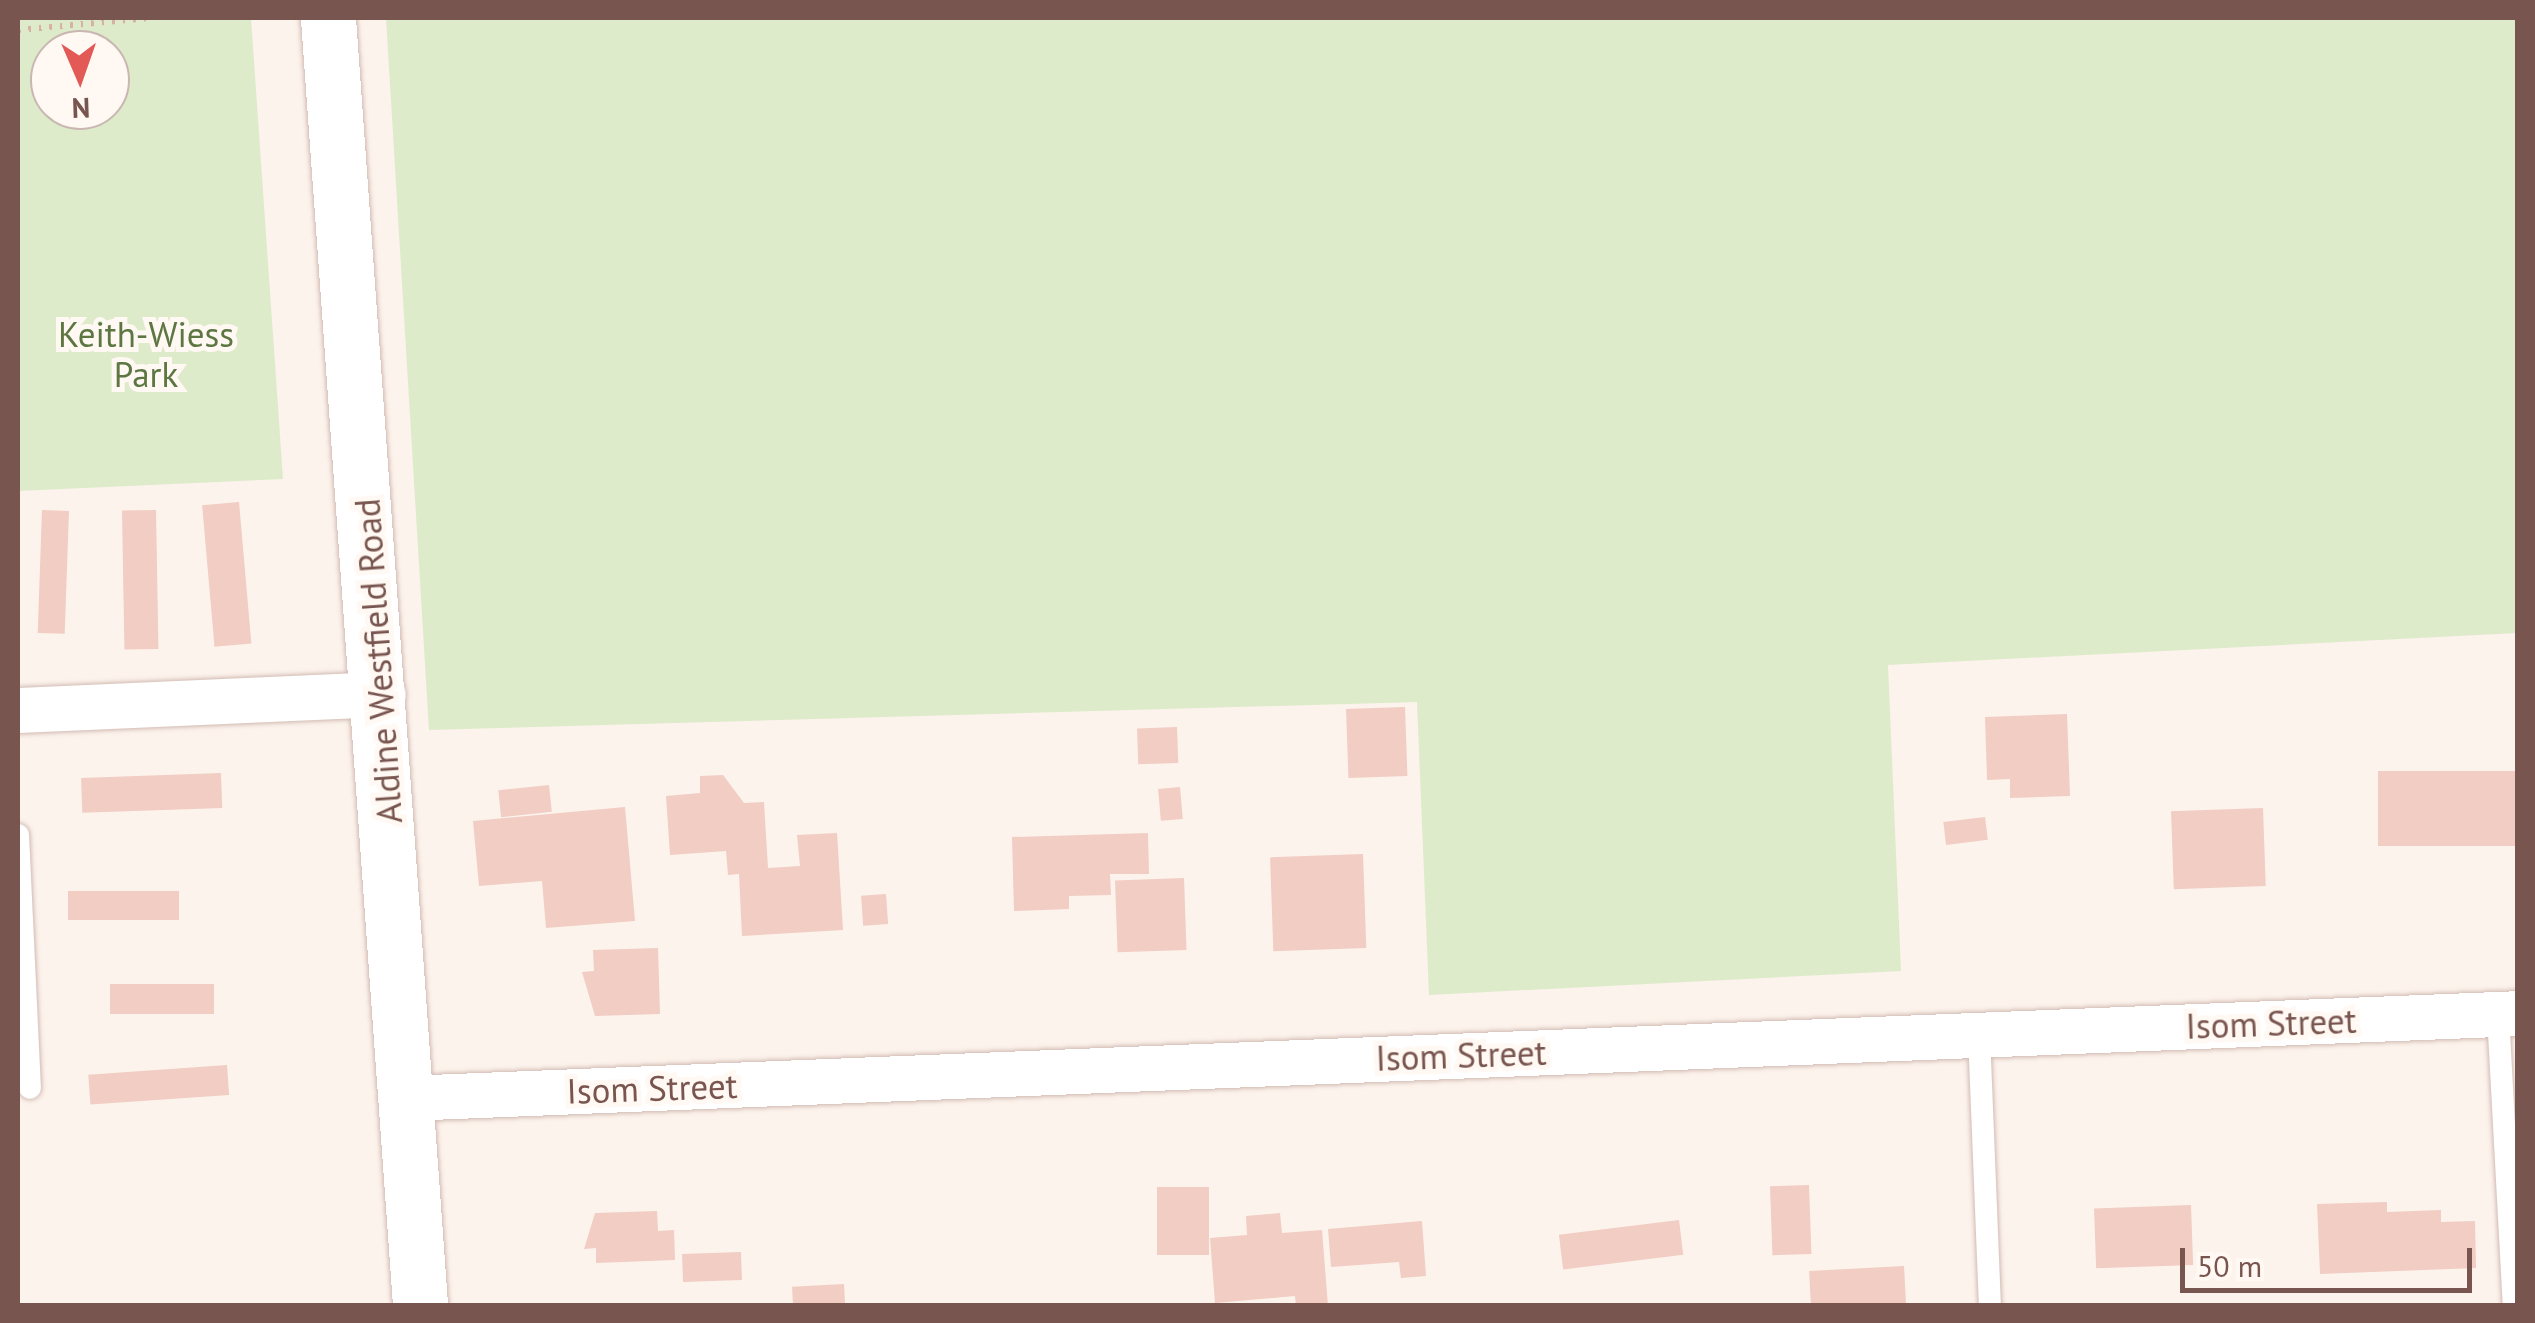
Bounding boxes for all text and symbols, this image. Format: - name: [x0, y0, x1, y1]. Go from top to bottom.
- north arrow: [30, 30, 130, 130]
- text: N: [71, 90, 91, 127]
- park label: Keith-Wiess Park: [58, 313, 234, 395]
- street label: Aldine Westfield Road: [346, 497, 410, 825]
- street label: Isom Street: [2185, 999, 2357, 1047]
- street label: Isom Street: [1375, 1031, 1547, 1079]
- street label: Isom Street: [566, 1064, 738, 1112]
- scale bar: [2185, 1228, 2478, 1290]
- text: 50 m: [2197, 1246, 2262, 1285]

